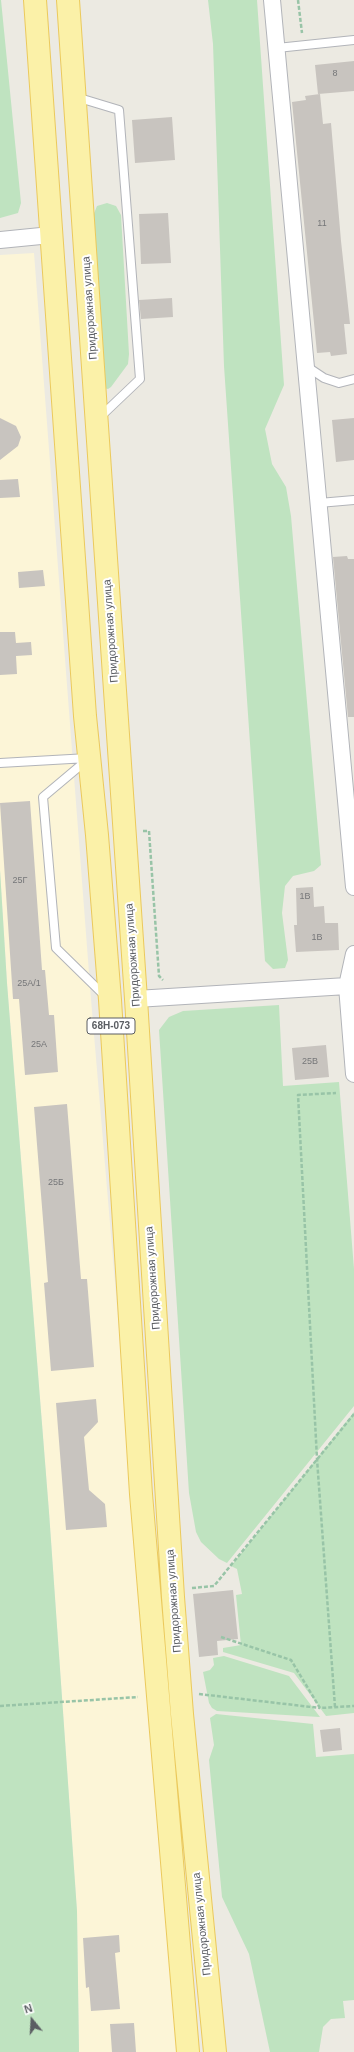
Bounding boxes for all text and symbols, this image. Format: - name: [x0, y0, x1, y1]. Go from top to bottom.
- house number: 8: [332, 69, 338, 79]
- house number: 11: [317, 219, 327, 229]
- street label: Придорожная улица: [80, 256, 100, 360]
- street label: Придорожная улица: [101, 579, 121, 683]
- house number: 25Г: [13, 876, 27, 886]
- house number: 1В: [299, 892, 311, 902]
- street label: Придорожная улица: [123, 903, 143, 1007]
- house number: 1В: [311, 933, 323, 943]
- house number: 25А/1: [17, 979, 41, 989]
- road number: 68Н-073: [87, 1018, 135, 1034]
- house number: 25А: [31, 1040, 47, 1050]
- house number: 25В: [302, 1057, 318, 1067]
- house number: 25Б: [48, 1178, 64, 1188]
- street label: Придорожная улица: [143, 1226, 163, 1330]
- street label: Придорожная улица: [164, 1549, 184, 1653]
- street label: Придорожная улица: [190, 1872, 214, 1976]
- north arrow: [12, 2000, 52, 2040]
- text: N: [23, 2002, 34, 2016]

